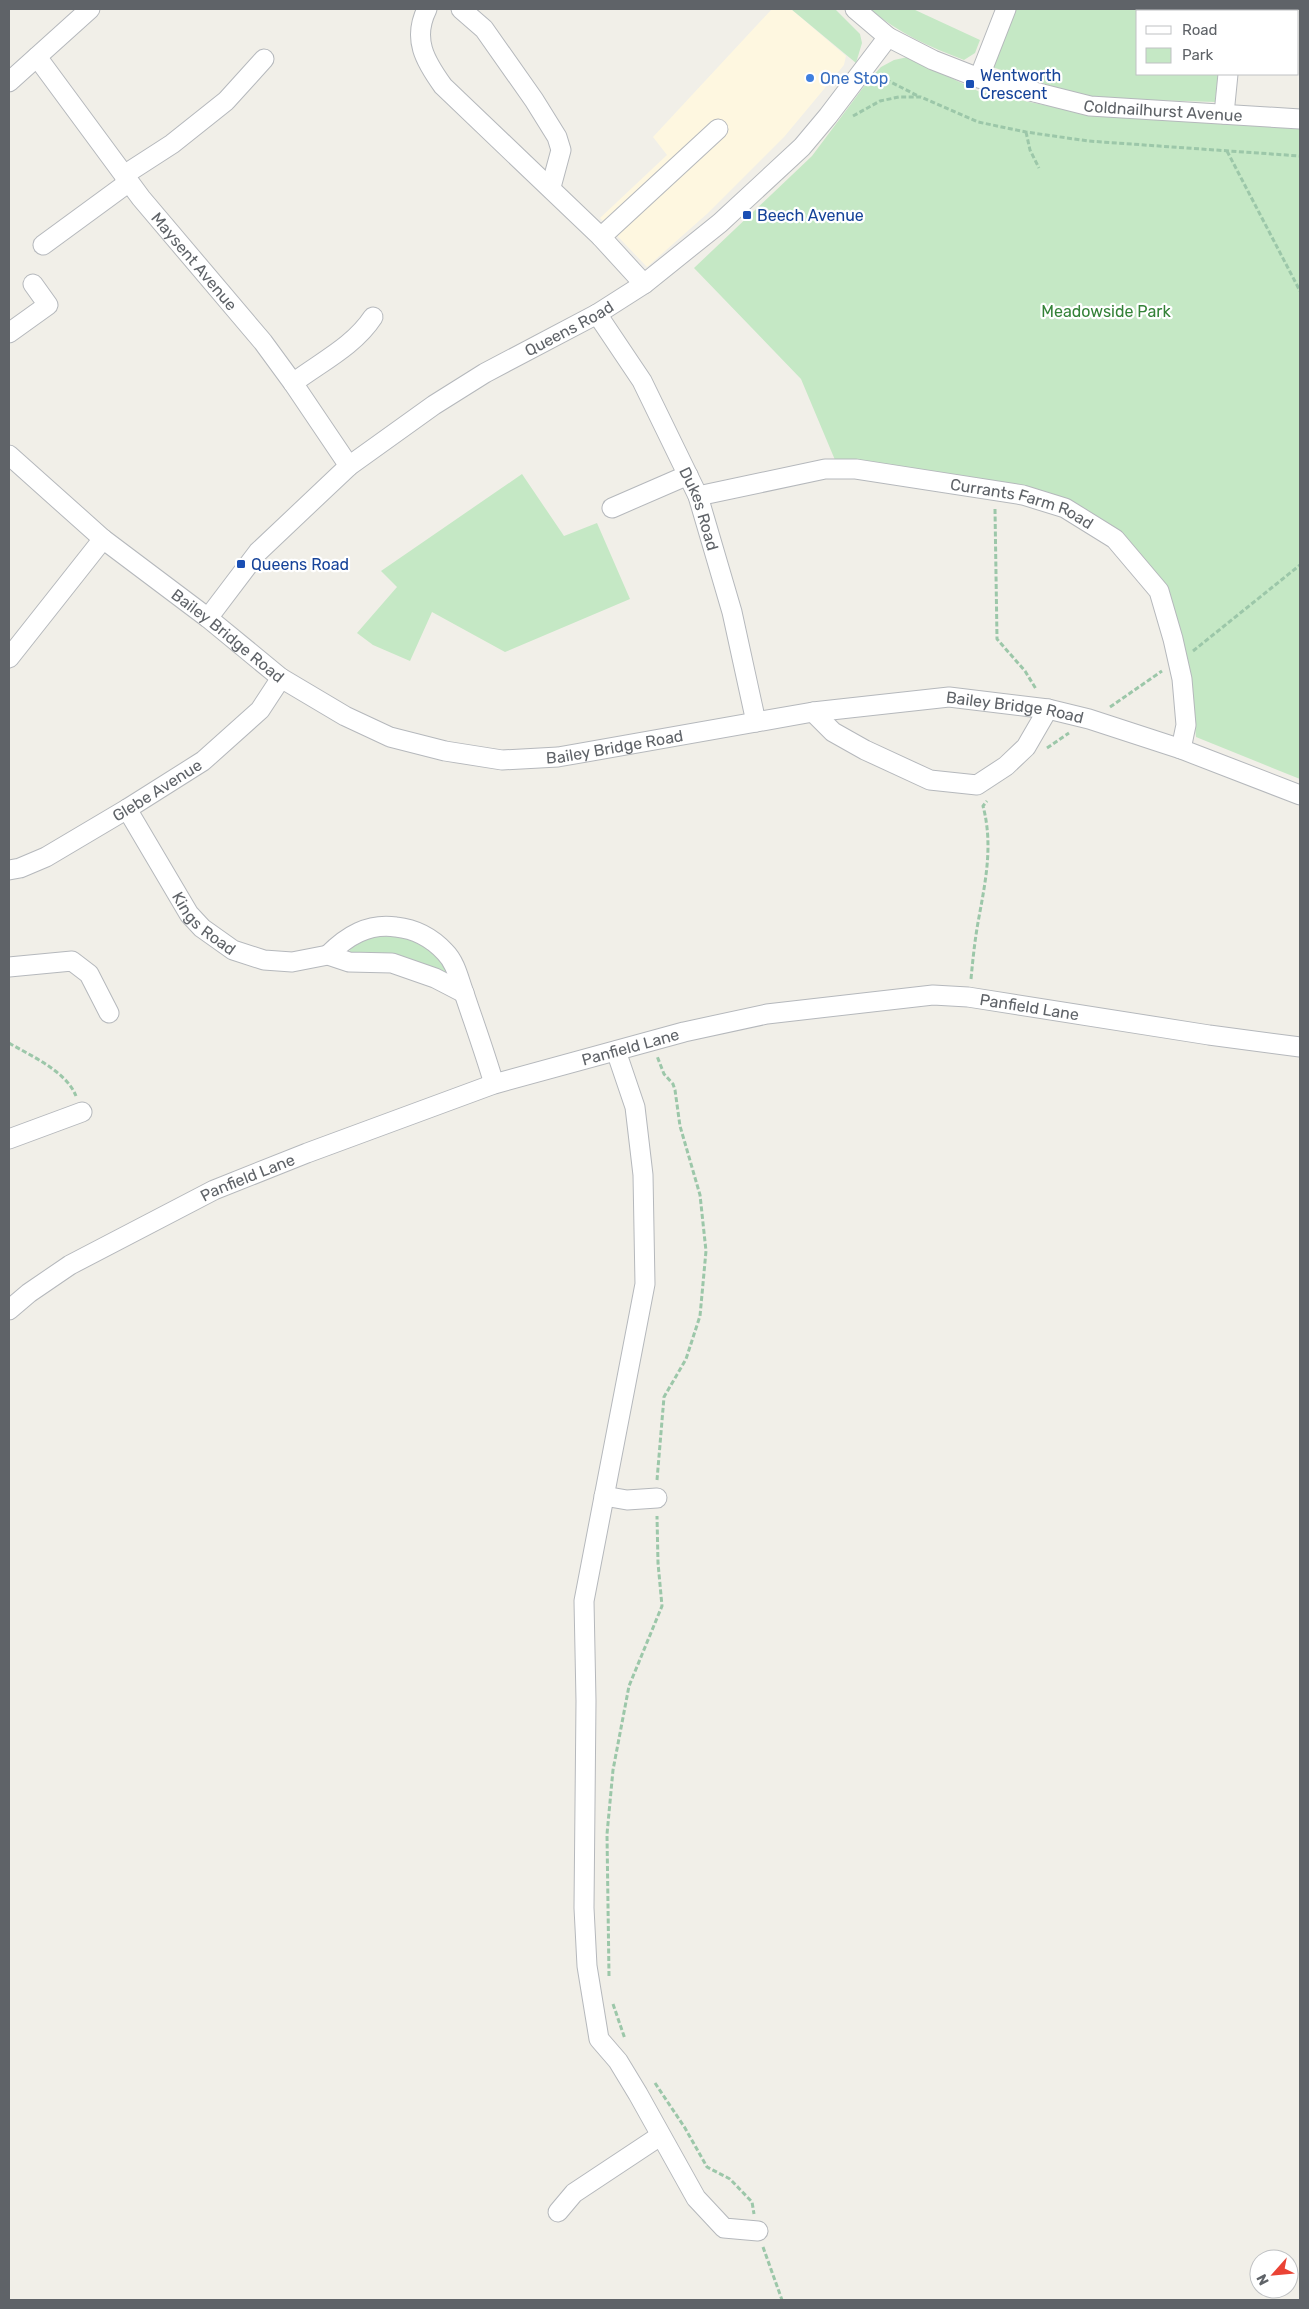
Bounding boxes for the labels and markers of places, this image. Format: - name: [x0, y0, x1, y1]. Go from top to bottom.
- place label: Wentworth Crescent: [980, 66, 1061, 103]
- place label: One Stop: [820, 69, 888, 88]
- marker: One Stop: [804, 72, 816, 84]
- marker: Wentworth Crescent: [964, 78, 976, 90]
- place label: Beech Avenue: [757, 206, 864, 225]
- marker: Beech Avenue: [741, 209, 753, 221]
- place label: Queens Road: [251, 555, 349, 574]
- marker: Queens Road: [235, 558, 247, 570]

